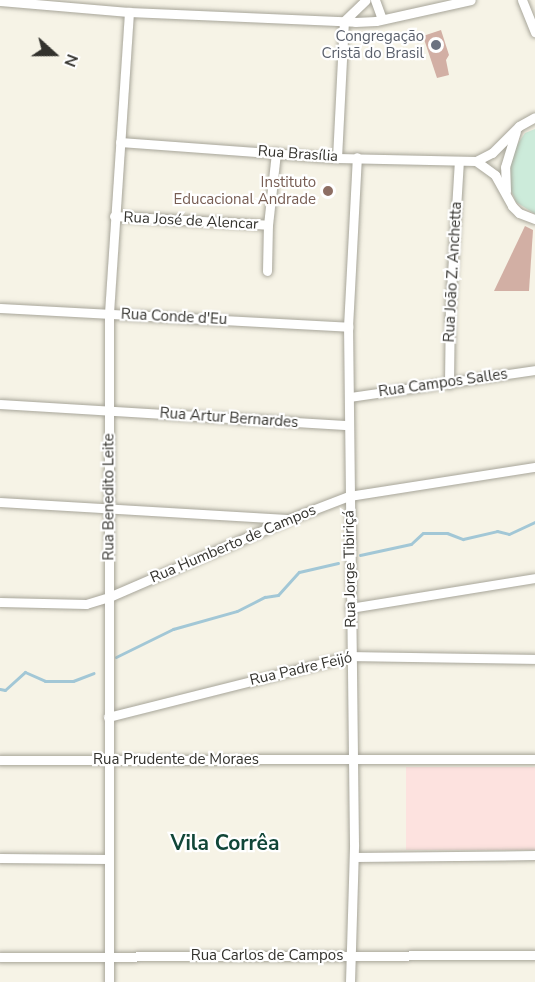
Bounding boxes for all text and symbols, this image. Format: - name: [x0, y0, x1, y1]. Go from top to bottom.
- north arrow: [24, 24, 84, 84]
- place label: Congregação Cristã do Brasil: [321, 27, 424, 62]
- marker: Congregação Cristã do Brasil: [429, 38, 443, 52]
- text: N: [58, 51, 83, 70]
- street label: Rua Brasília: [257, 142, 339, 166]
- place label: Instituto Educacional Andrade: [174, 173, 316, 208]
- marker: Instituto Educacional Andrade: [321, 184, 335, 198]
- street label: Rua João Z. Anchetta: [440, 201, 466, 343]
- street label: Rua José de Alencar: [123, 208, 259, 234]
- street label: Rua Conde d'Eu: [120, 305, 228, 329]
- street label: Rua Campos Salles: [377, 365, 509, 401]
- street label: Rua Artur Bernardes: [159, 404, 299, 432]
- street label: Rua Benedito Leite: [100, 433, 118, 561]
- street label: Rua Humberto de Campos: [147, 501, 319, 587]
- street label: Rua Jorge Tibiriçá: [340, 510, 360, 628]
- street label: Rua Padre Feijó: [248, 648, 354, 690]
- street label: Rua Prudente de Moraes: [93, 751, 259, 769]
- district label: Vila Corrêa: [171, 830, 279, 856]
- street label: Rua Carlos de Campos: [191, 947, 343, 965]

